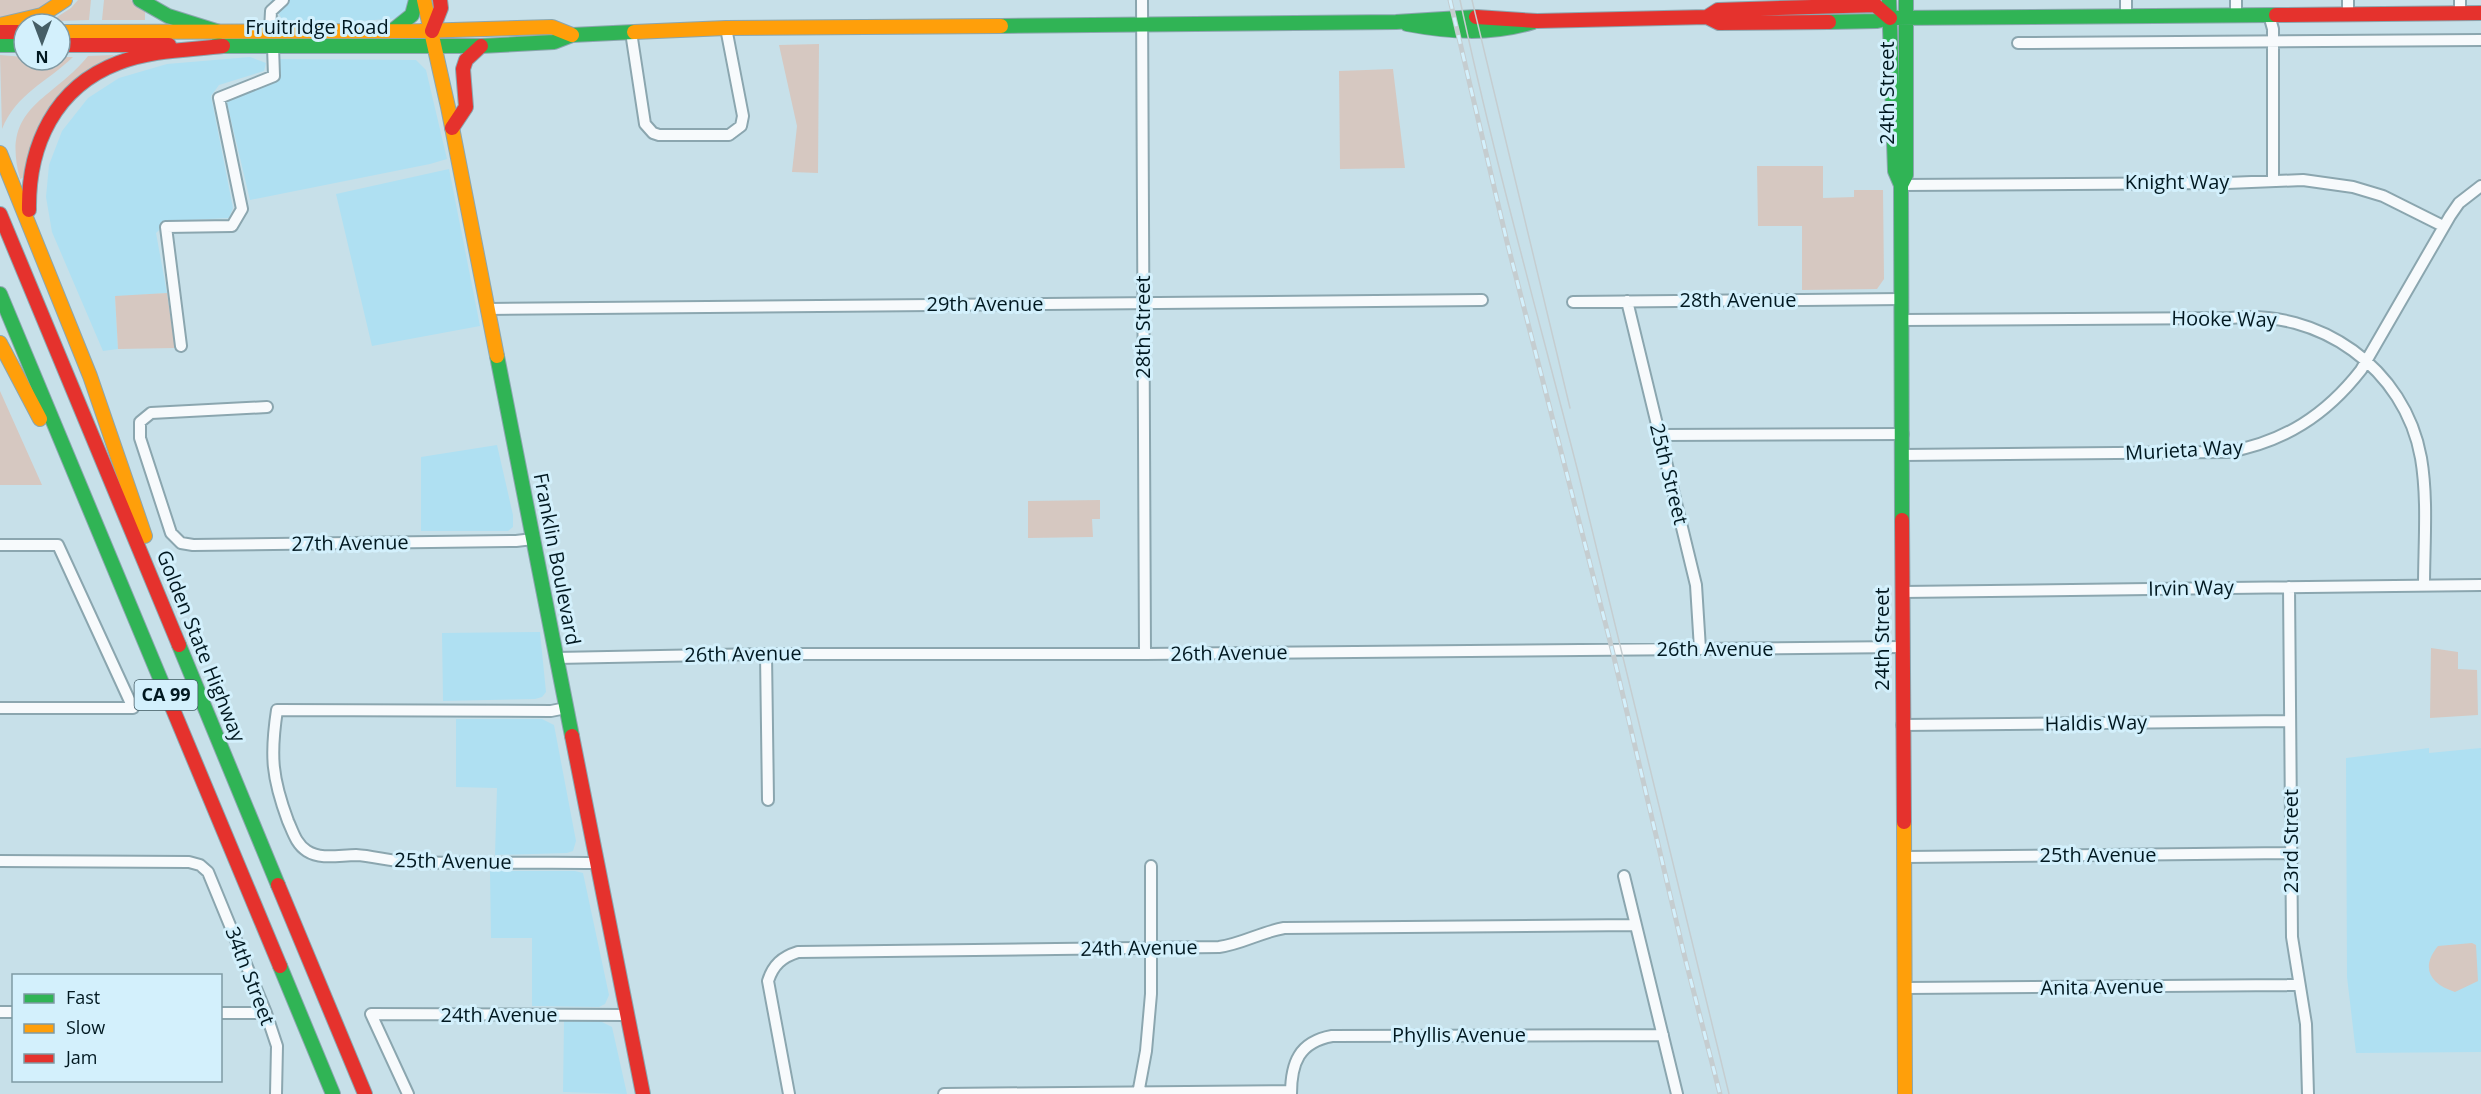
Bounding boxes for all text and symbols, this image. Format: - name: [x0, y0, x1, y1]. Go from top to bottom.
- north arrow: [12, 12, 72, 72]
- street label: Fruitridge Road: [245, 13, 389, 40]
- street label: 24th Street: [1873, 41, 1900, 145]
- text: N: [35, 46, 49, 68]
- street label: Knight Way: [2125, 168, 2230, 195]
- street label: 28th Street: [1129, 275, 1156, 379]
- street label: 28th Avenue: [1679, 286, 1797, 313]
- street label: 29th Avenue: [926, 290, 1044, 317]
- street label: Hooke Way: [2171, 304, 2278, 333]
- street label: 25th Street: [1644, 420, 1695, 527]
- street label: Murieta Way: [2124, 433, 2244, 466]
- street label: Franklin Boulevard: [528, 470, 587, 647]
- street label: 27th Avenue: [291, 528, 409, 557]
- street label: Golden State Highway: [151, 546, 253, 747]
- street label: Irvin Way: [2148, 573, 2235, 602]
- street label: 24th Street: [1868, 587, 1895, 691]
- street label: 26th Avenue: [1656, 635, 1774, 662]
- street label: 26th Avenue: [1170, 638, 1288, 667]
- street label: 26th Avenue: [684, 639, 802, 668]
- road number: CA 99: [134, 680, 198, 710]
- street label: Haldis Way: [2044, 708, 2148, 737]
- street label: 23rd Street: [2277, 789, 2304, 893]
- street label: 25th Avenue: [2039, 841, 2157, 868]
- street label: 25th Avenue: [394, 846, 512, 875]
- street label: 34th Street: [219, 923, 282, 1029]
- street label: 24th Avenue: [1080, 933, 1198, 962]
- street label: Anita Avenue: [2040, 972, 2164, 1001]
- legend: [12, 974, 222, 1082]
- text: Fast: [66, 985, 100, 1009]
- street label: 24th Avenue: [440, 1001, 558, 1028]
- text: Slow: [66, 1015, 105, 1039]
- street label: Phyllis Avenue: [1392, 1021, 1526, 1048]
- text: Jam: [64, 1045, 98, 1069]

